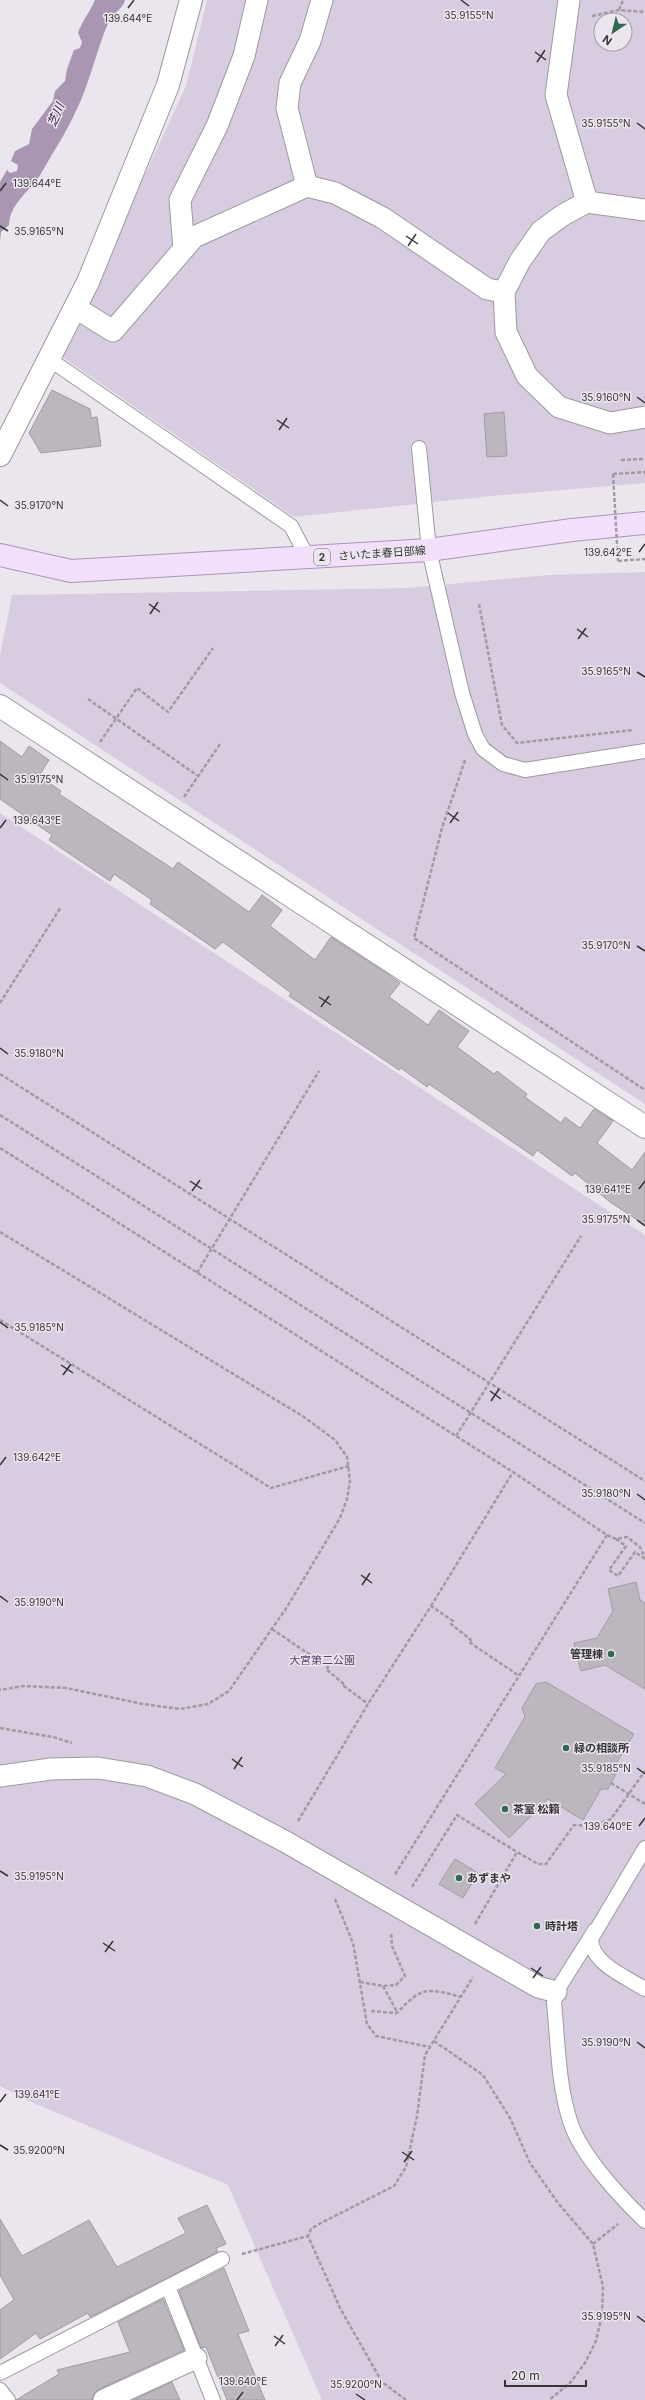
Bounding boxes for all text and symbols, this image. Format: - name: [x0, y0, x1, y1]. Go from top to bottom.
- text: 35.9155°N: [444, 9, 494, 21]
- text: 139.644°E: [104, 12, 152, 24]
- north arrow: [593, 12, 633, 52]
- text: N: [600, 32, 615, 48]
- water label: 芝川: [44, 99, 68, 129]
- text: 35.9155°N: [581, 117, 631, 129]
- text: 139.644°E: [13, 177, 61, 189]
- text: 35.9165°N: [14, 225, 64, 237]
- text: 35.9160°N: [581, 391, 631, 403]
- text: 35.9170°N: [15, 499, 63, 511]
- street label: さいたま春日部線: [338, 543, 426, 563]
- text: 139.642°E: [584, 546, 632, 558]
- road number: 2: [314, 549, 330, 565]
- text: 35.9165°N: [581, 665, 631, 677]
- text: 35.9175°N: [15, 773, 63, 785]
- text: 139.643°E: [13, 814, 61, 826]
- text: 35.9170°N: [582, 939, 630, 951]
- text: 35.9180°N: [14, 1047, 64, 1059]
- text: 139.641°E: [585, 1183, 631, 1195]
- text: 35.9175°N: [582, 1213, 630, 1225]
- text: 35.9185°N: [14, 1321, 64, 1333]
- text: 139.642°E: [13, 1451, 61, 1463]
- text: 35.9180°N: [581, 1487, 631, 1499]
- text: 35.9190°N: [14, 1596, 64, 1608]
- place label: 管理棟: [570, 1647, 603, 1661]
- marker: 管理棟: [606, 1649, 616, 1659]
- park label: 大宮第二公園: [289, 1653, 355, 1667]
- place label: 緑の相談所: [574, 1741, 629, 1755]
- marker: 緑の相談所: [561, 1743, 571, 1753]
- text: 35.9185°N: [581, 1762, 631, 1774]
- place label: 茶室 松籟: [513, 1802, 561, 1816]
- marker: 茶室 松籟: [500, 1804, 510, 1814]
- text: 139.640°E: [584, 1820, 632, 1832]
- text: 35.9195°N: [14, 1870, 64, 1882]
- place label: あずまや: [467, 1871, 511, 1885]
- marker: あずまや: [454, 1873, 464, 1883]
- place label: 時計塔: [545, 1919, 578, 1933]
- marker: 時計塔: [532, 1921, 542, 1931]
- text: 35.9190°N: [581, 2036, 631, 2048]
- text: 139.641°E: [14, 2088, 60, 2100]
- text: 35.9200°N: [13, 2144, 65, 2156]
- text: 35.9195°N: [581, 2310, 631, 2322]
- scale bar: [505, 2362, 586, 2388]
- text: 20 m: [511, 2368, 540, 2383]
- text: 139.640°E: [219, 2375, 267, 2387]
- text: 35.9200°N: [330, 2378, 382, 2390]

